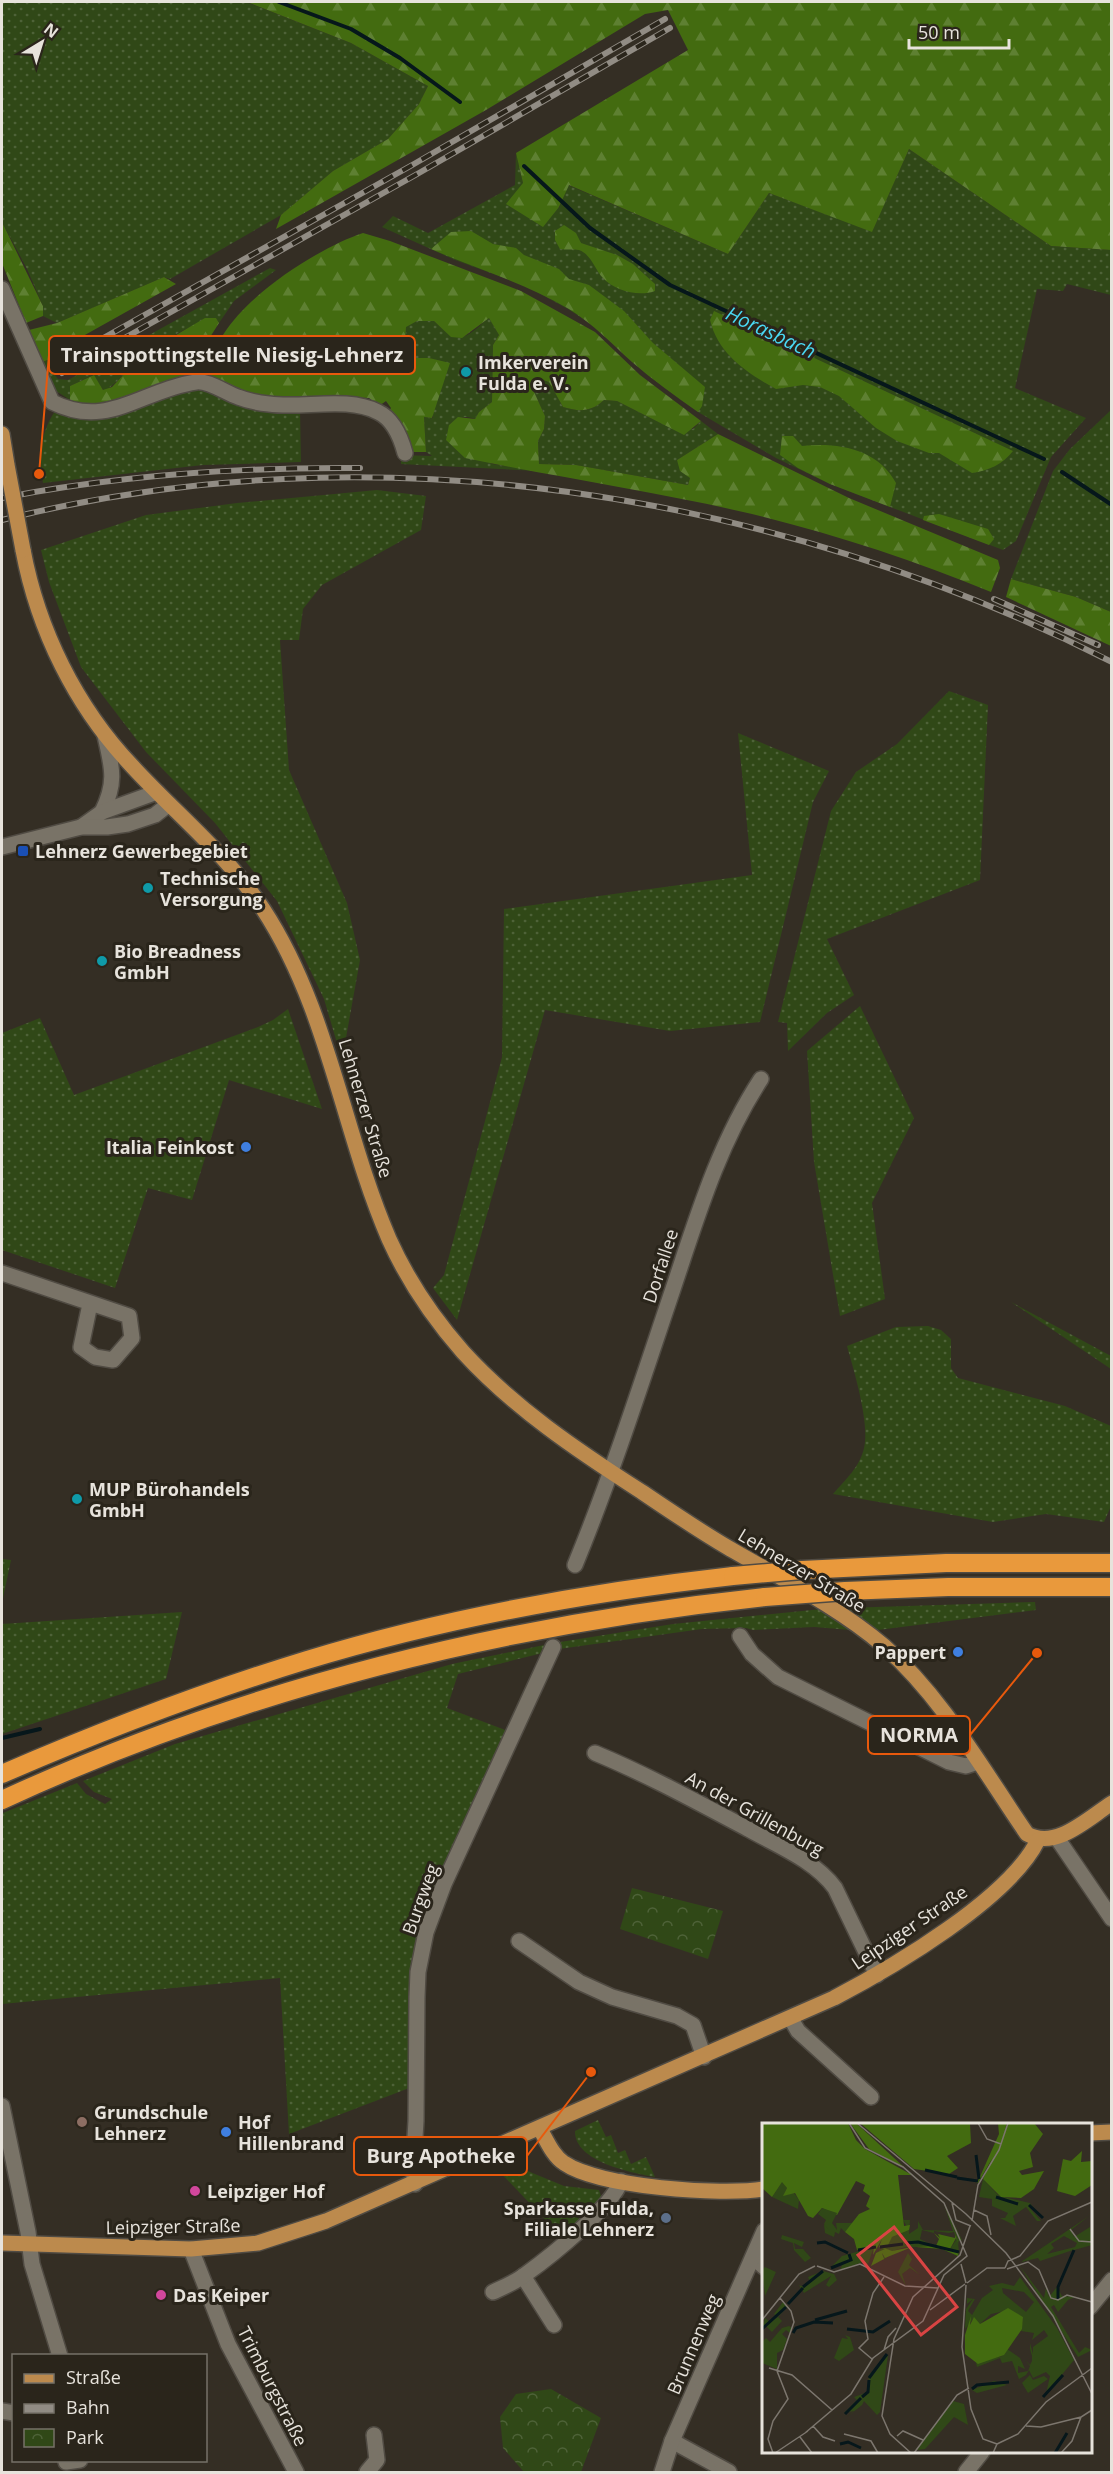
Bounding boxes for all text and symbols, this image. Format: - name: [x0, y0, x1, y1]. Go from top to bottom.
- north arrow: [12, 12, 72, 72]
- scale bar: [909, 12, 1010, 50]
- text: N: [39, 18, 63, 43]
- text: 50 m: [918, 20, 960, 44]
- water label: Horasbach: [722, 299, 820, 365]
- callout: Trainspottingstelle Niesig-Lehnerz: [49, 336, 415, 374]
- text: Trainspottingstelle Niesig-Lehnerz: [61, 341, 404, 368]
- place label: Imkerverein Fulda e. V.: [478, 350, 589, 395]
- marker: Imkerverein Fulda e. V.: [459, 365, 473, 379]
- place label: Lehnerz Gewerbegebiet: [35, 839, 248, 863]
- marker: Lehnerz Gewerbegebiet: [16, 844, 30, 858]
- place label: Technische Versorgung: [160, 866, 263, 911]
- marker: Technische Versorgung: [141, 881, 155, 895]
- place label: Bio Breadness GmbH: [114, 939, 241, 984]
- marker: Bio Breadness GmbH: [95, 954, 109, 968]
- street label: Lehnerzer Straße: [333, 1035, 399, 1181]
- place label: Italia Feinkost: [106, 1135, 234, 1159]
- marker: Italia Feinkost: [239, 1140, 253, 1154]
- street label: Dorfallee: [637, 1226, 683, 1306]
- place label: MUP Bürohandels GmbH: [89, 1477, 250, 1522]
- marker: MUP Bürohandels GmbH: [70, 1492, 84, 1506]
- street label: Lehnerzer Straße: [734, 1522, 870, 1618]
- place label: Pappert: [874, 1640, 946, 1664]
- marker: Pappert: [951, 1645, 965, 1659]
- callout: NORMA: [868, 1716, 970, 1754]
- text: NORMA: [880, 1721, 958, 1748]
- street label: An der Grillenburg: [682, 1765, 829, 1861]
- street label: Burgweg: [396, 1860, 444, 1938]
- street label: Leipziger Straße: [846, 1879, 972, 1975]
- place label: Grundschule Lehnerz: [94, 2100, 208, 2145]
- place label: Hof Hillenbrand: [238, 2110, 344, 2155]
- marker: Grundschule Lehnerz: [75, 2115, 89, 2129]
- inset map: [762, 2123, 1092, 2453]
- marker: Hof Hillenbrand: [219, 2125, 233, 2139]
- callout: Burg Apotheke: [354, 2137, 527, 2175]
- text: Burg Apotheke: [367, 2142, 515, 2169]
- place label: Leipziger Hof: [207, 2179, 326, 2203]
- marker: Leipziger Hof: [188, 2184, 202, 2198]
- place label: Sparkasse Fulda, Filiale Lehnerz: [504, 2196, 654, 2241]
- marker: Sparkasse Fulda, Filiale Lehnerz: [659, 2211, 673, 2225]
- street label: Leipziger Straße: [105, 2213, 241, 2239]
- place label: Das Keiper: [173, 2283, 269, 2307]
- marker: Das Keiper: [154, 2288, 168, 2302]
- street label: Brunnenweg: [661, 2290, 725, 2398]
- street label: Trimburgstraße: [232, 2322, 314, 2450]
- legend: [12, 2354, 207, 2462]
- text: Straße: [66, 2365, 121, 2389]
- text: Bahn: [66, 2395, 110, 2419]
- text: Park: [66, 2425, 104, 2449]

